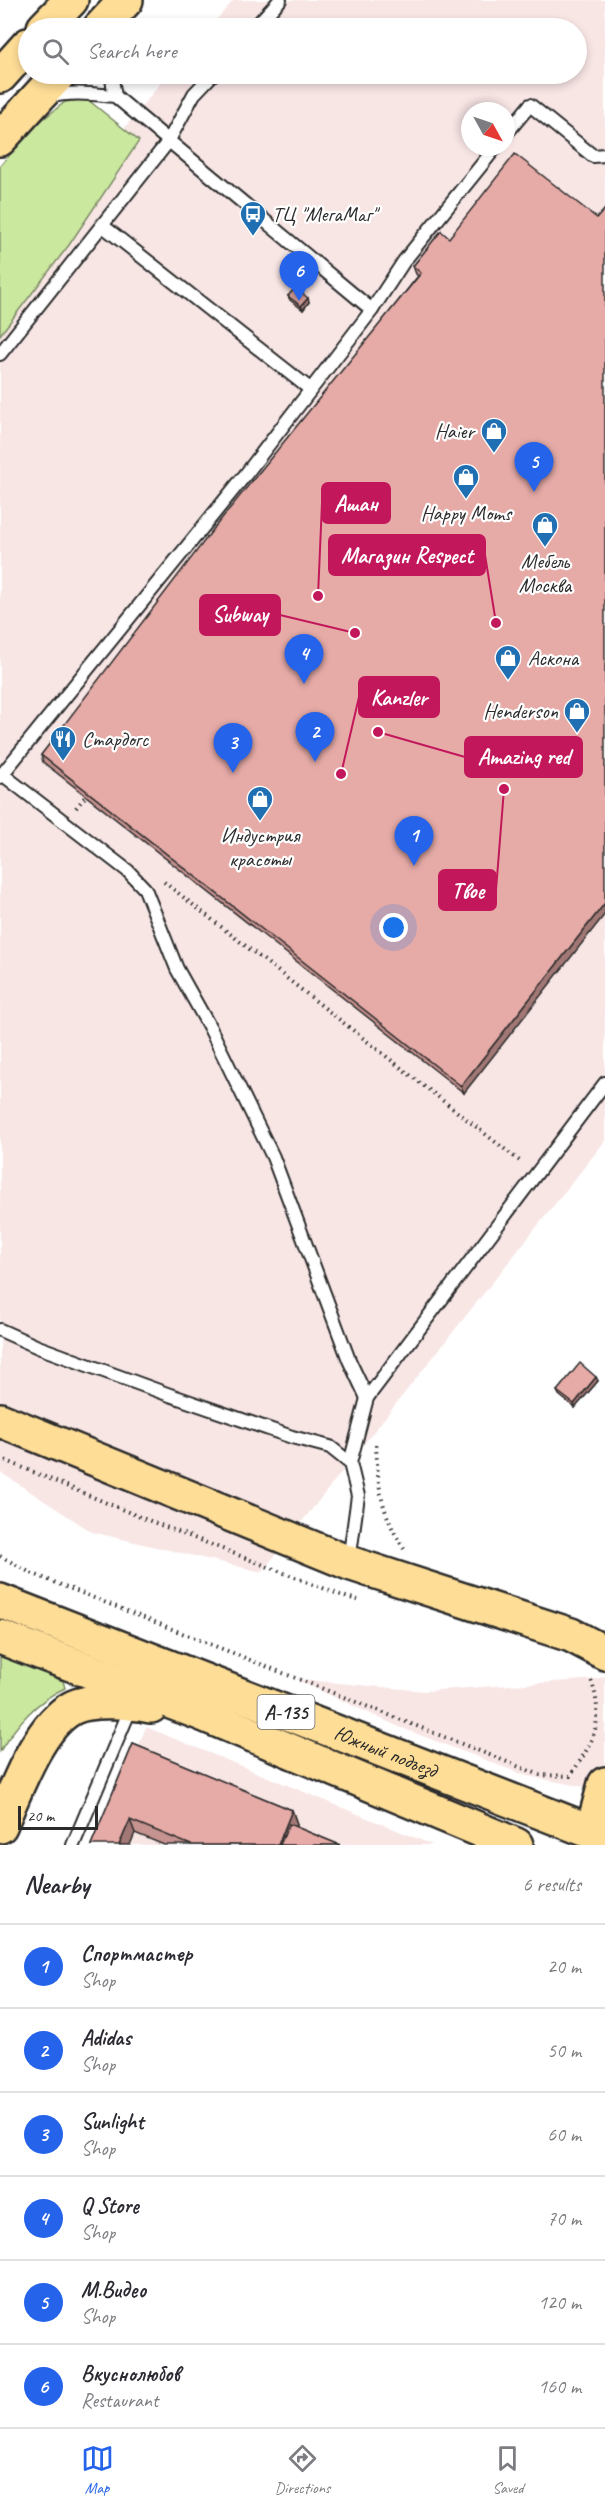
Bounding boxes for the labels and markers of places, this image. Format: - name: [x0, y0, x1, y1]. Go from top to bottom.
- bus stop icon: ТЦ "МегаМаг": [238, 199, 268, 237]
- place label: ТЦ "МегаМаг": [272, 201, 380, 227]
- pin: 6: [280, 252, 318, 301]
- shop icon: Haier: [479, 416, 509, 454]
- place label: Haier: [435, 418, 476, 444]
- pin: 5: [514, 442, 554, 492]
- shop icon: Happy Moms: [451, 462, 481, 500]
- callout: Ашан: [322, 483, 390, 523]
- place label: Happy Moms: [421, 500, 513, 526]
- shop icon: Мебель Москва: [530, 510, 560, 548]
- callout: Магазин Respect: [329, 535, 485, 575]
- place label: Мебель Москва: [519, 548, 573, 598]
- callout: Subway: [200, 595, 280, 635]
- pin: 4: [284, 634, 324, 684]
- shop icon: Аскона: [493, 643, 523, 681]
- place label: Аскона: [528, 645, 580, 671]
- callout: Kanzler: [359, 677, 439, 717]
- shop icon: Henderson: [562, 696, 592, 734]
- place label: Henderson: [483, 698, 559, 724]
- pin: 2: [296, 712, 334, 762]
- restaurant icon: Стардогс: [48, 724, 78, 762]
- pin: 3: [214, 724, 252, 773]
- place label: Стардогс: [82, 726, 150, 752]
- callout: Amazing red: [465, 737, 582, 777]
- shop icon: Индустрия красоты: [245, 784, 275, 822]
- pin: 1: [394, 816, 434, 866]
- place label: Индустрия красоты: [221, 822, 301, 872]
- callout: Твое: [439, 870, 496, 910]

